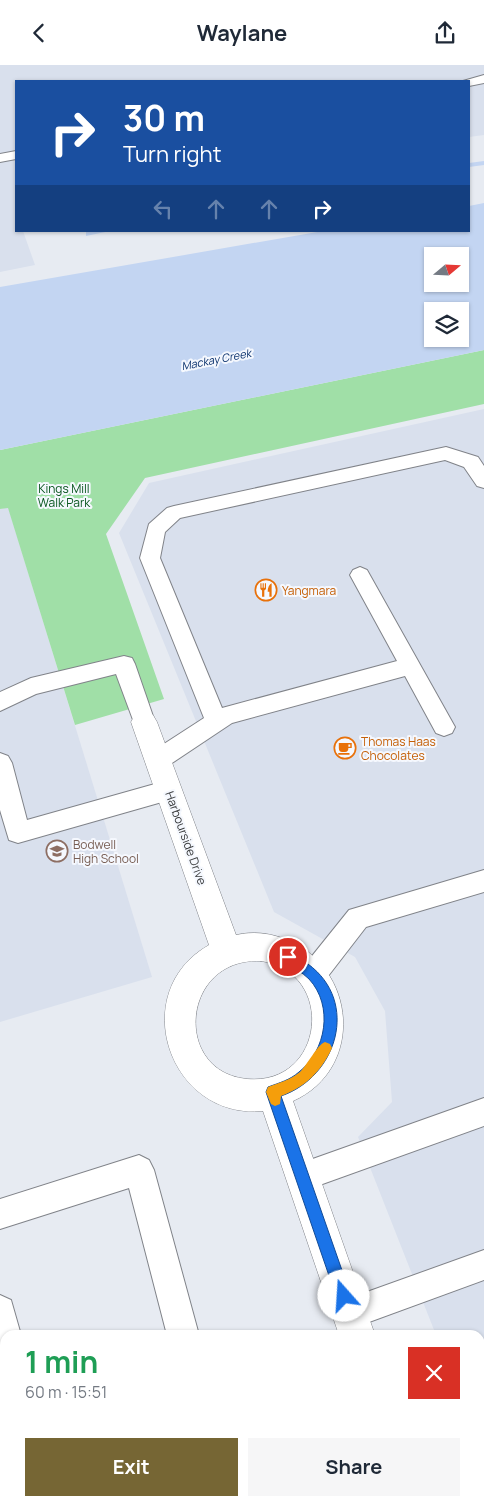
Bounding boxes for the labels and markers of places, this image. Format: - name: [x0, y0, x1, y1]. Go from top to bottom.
- restaurant icon: Yangmara: [254, 578, 278, 602]
- place label: Yangmara: [282, 582, 336, 599]
- place label: Thomas Haas Chocolates: [361, 733, 436, 764]
- cafe icon: Thomas Haas Chocolates: [333, 736, 357, 760]
- place label: Bodwell High School: [73, 836, 139, 867]
- school or university icon: Bodwell High School: [45, 839, 69, 863]
- pin: [267, 936, 309, 978]

